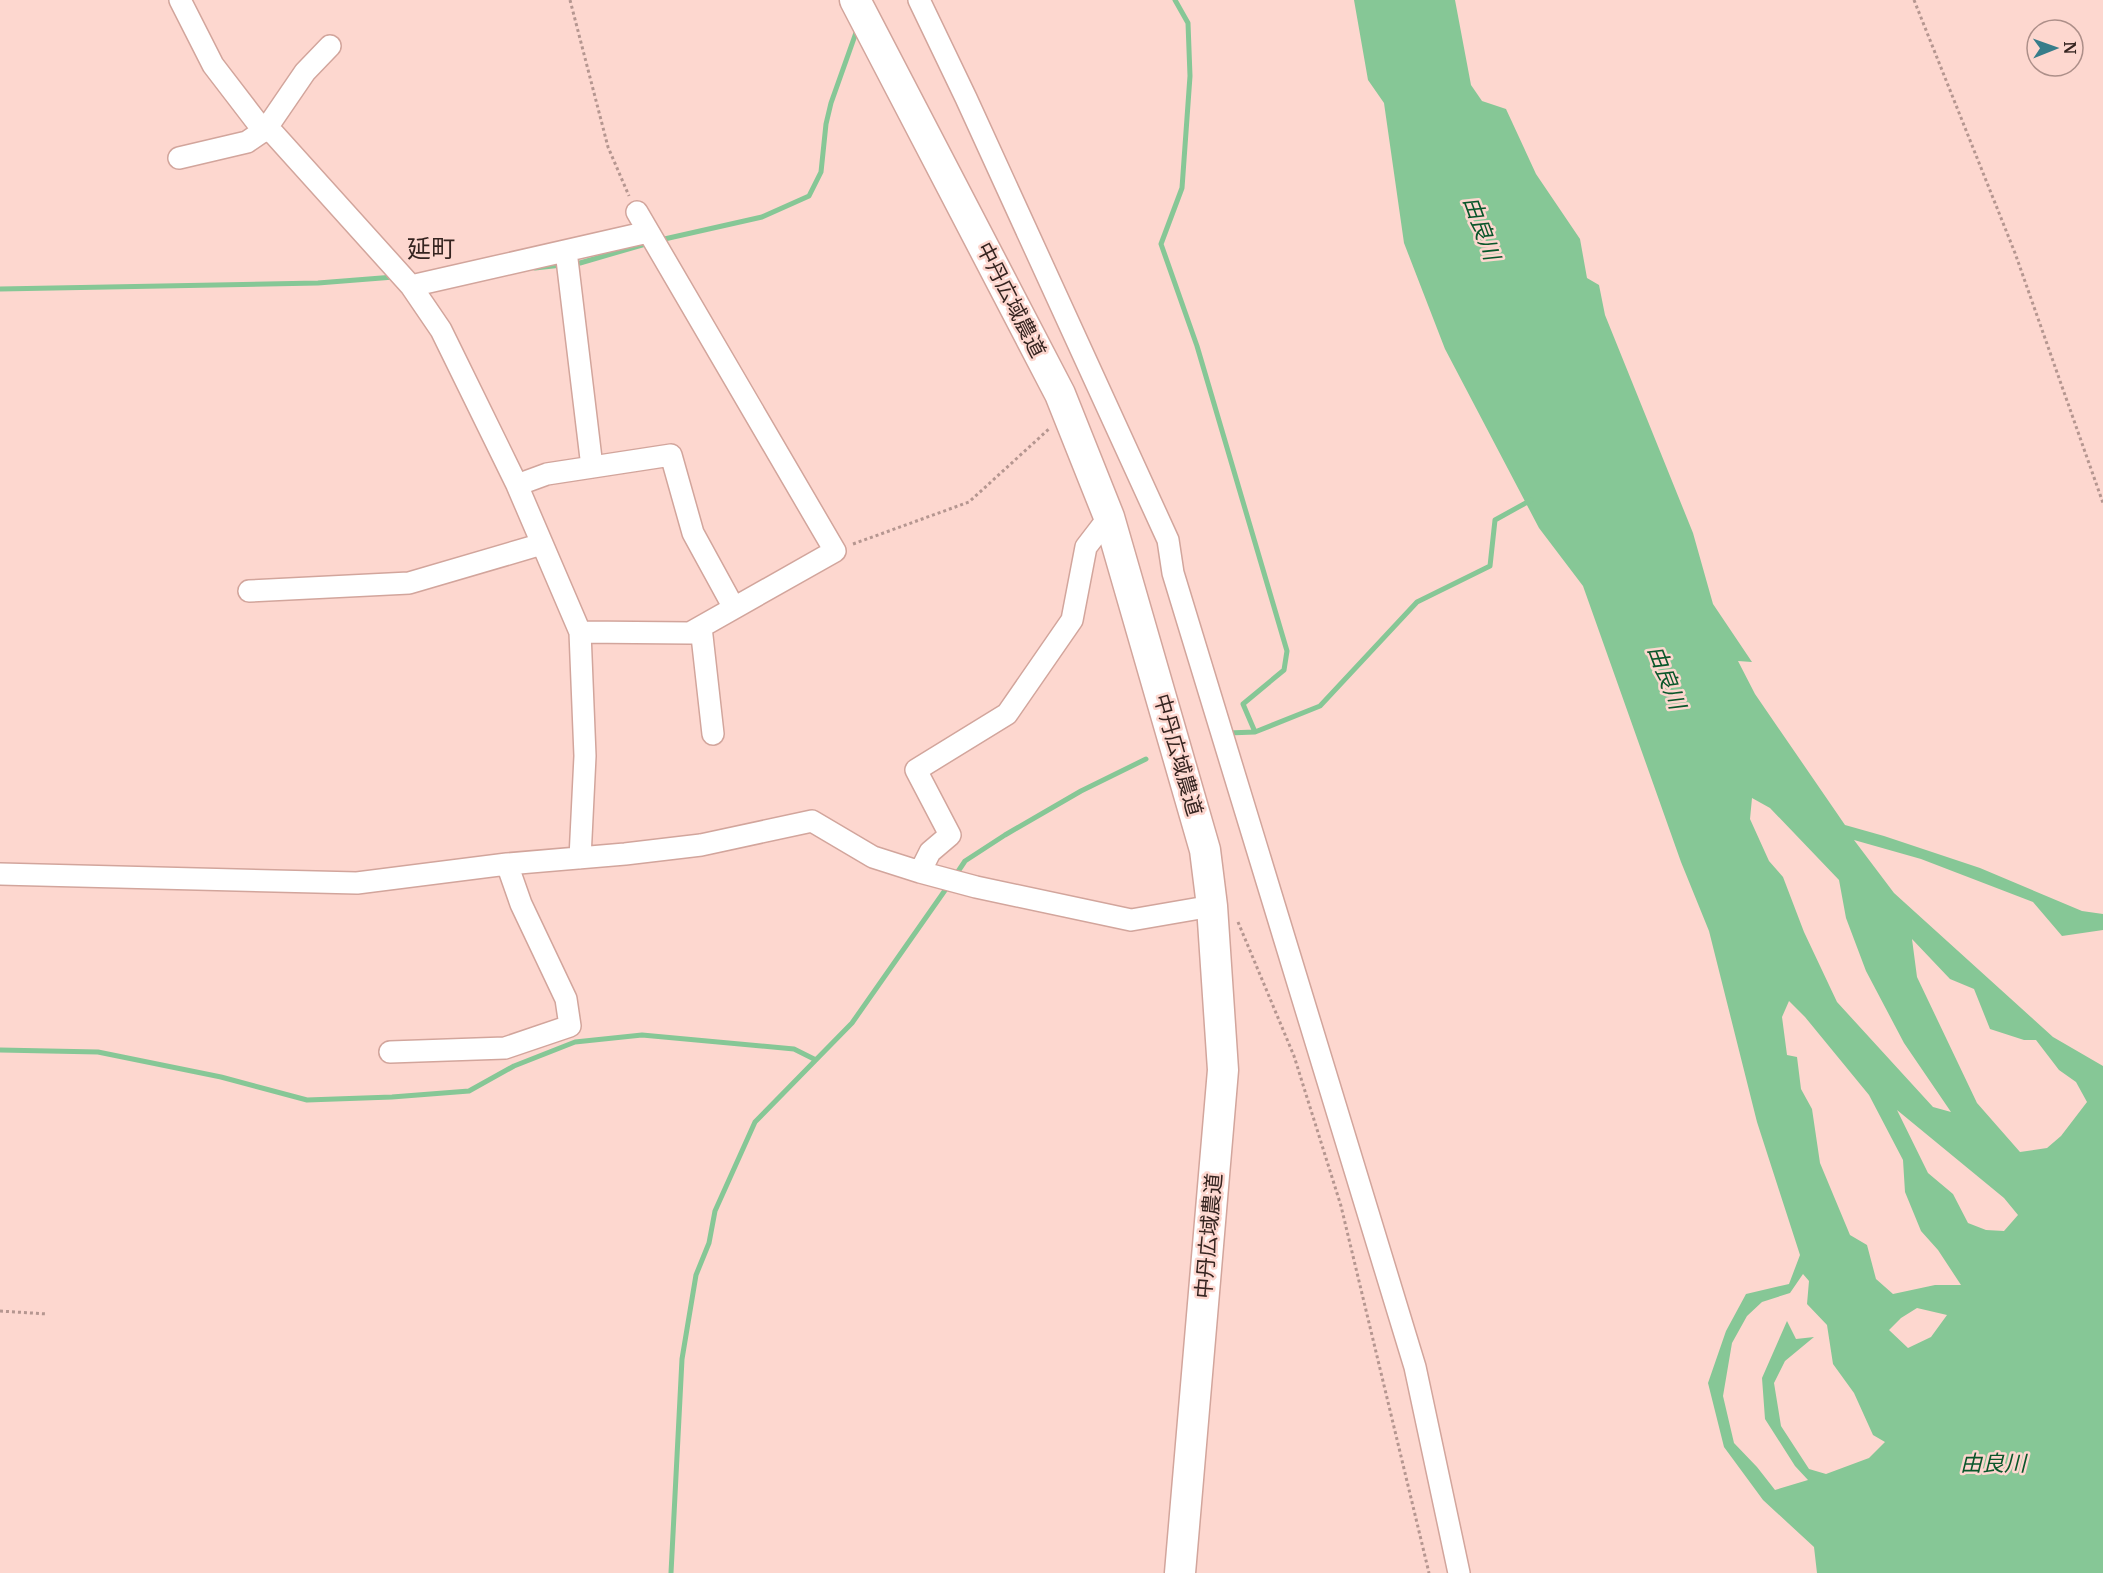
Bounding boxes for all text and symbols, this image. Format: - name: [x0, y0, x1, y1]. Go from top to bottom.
- north arrow: [2025, 18, 2085, 78]
- text: N: [2060, 41, 2080, 55]
- water label: 由良川: [1458, 192, 1507, 266]
- district label: 延町: [407, 233, 455, 264]
- street label: 中丹広域農道: [971, 238, 1052, 362]
- water label: 由良川: [1642, 641, 1693, 715]
- street label: 中丹広域農道: [1148, 691, 1209, 819]
- street label: 中丹広域農道: [1190, 1172, 1227, 1300]
- water label: 由良川: [1960, 1449, 2028, 1477]

